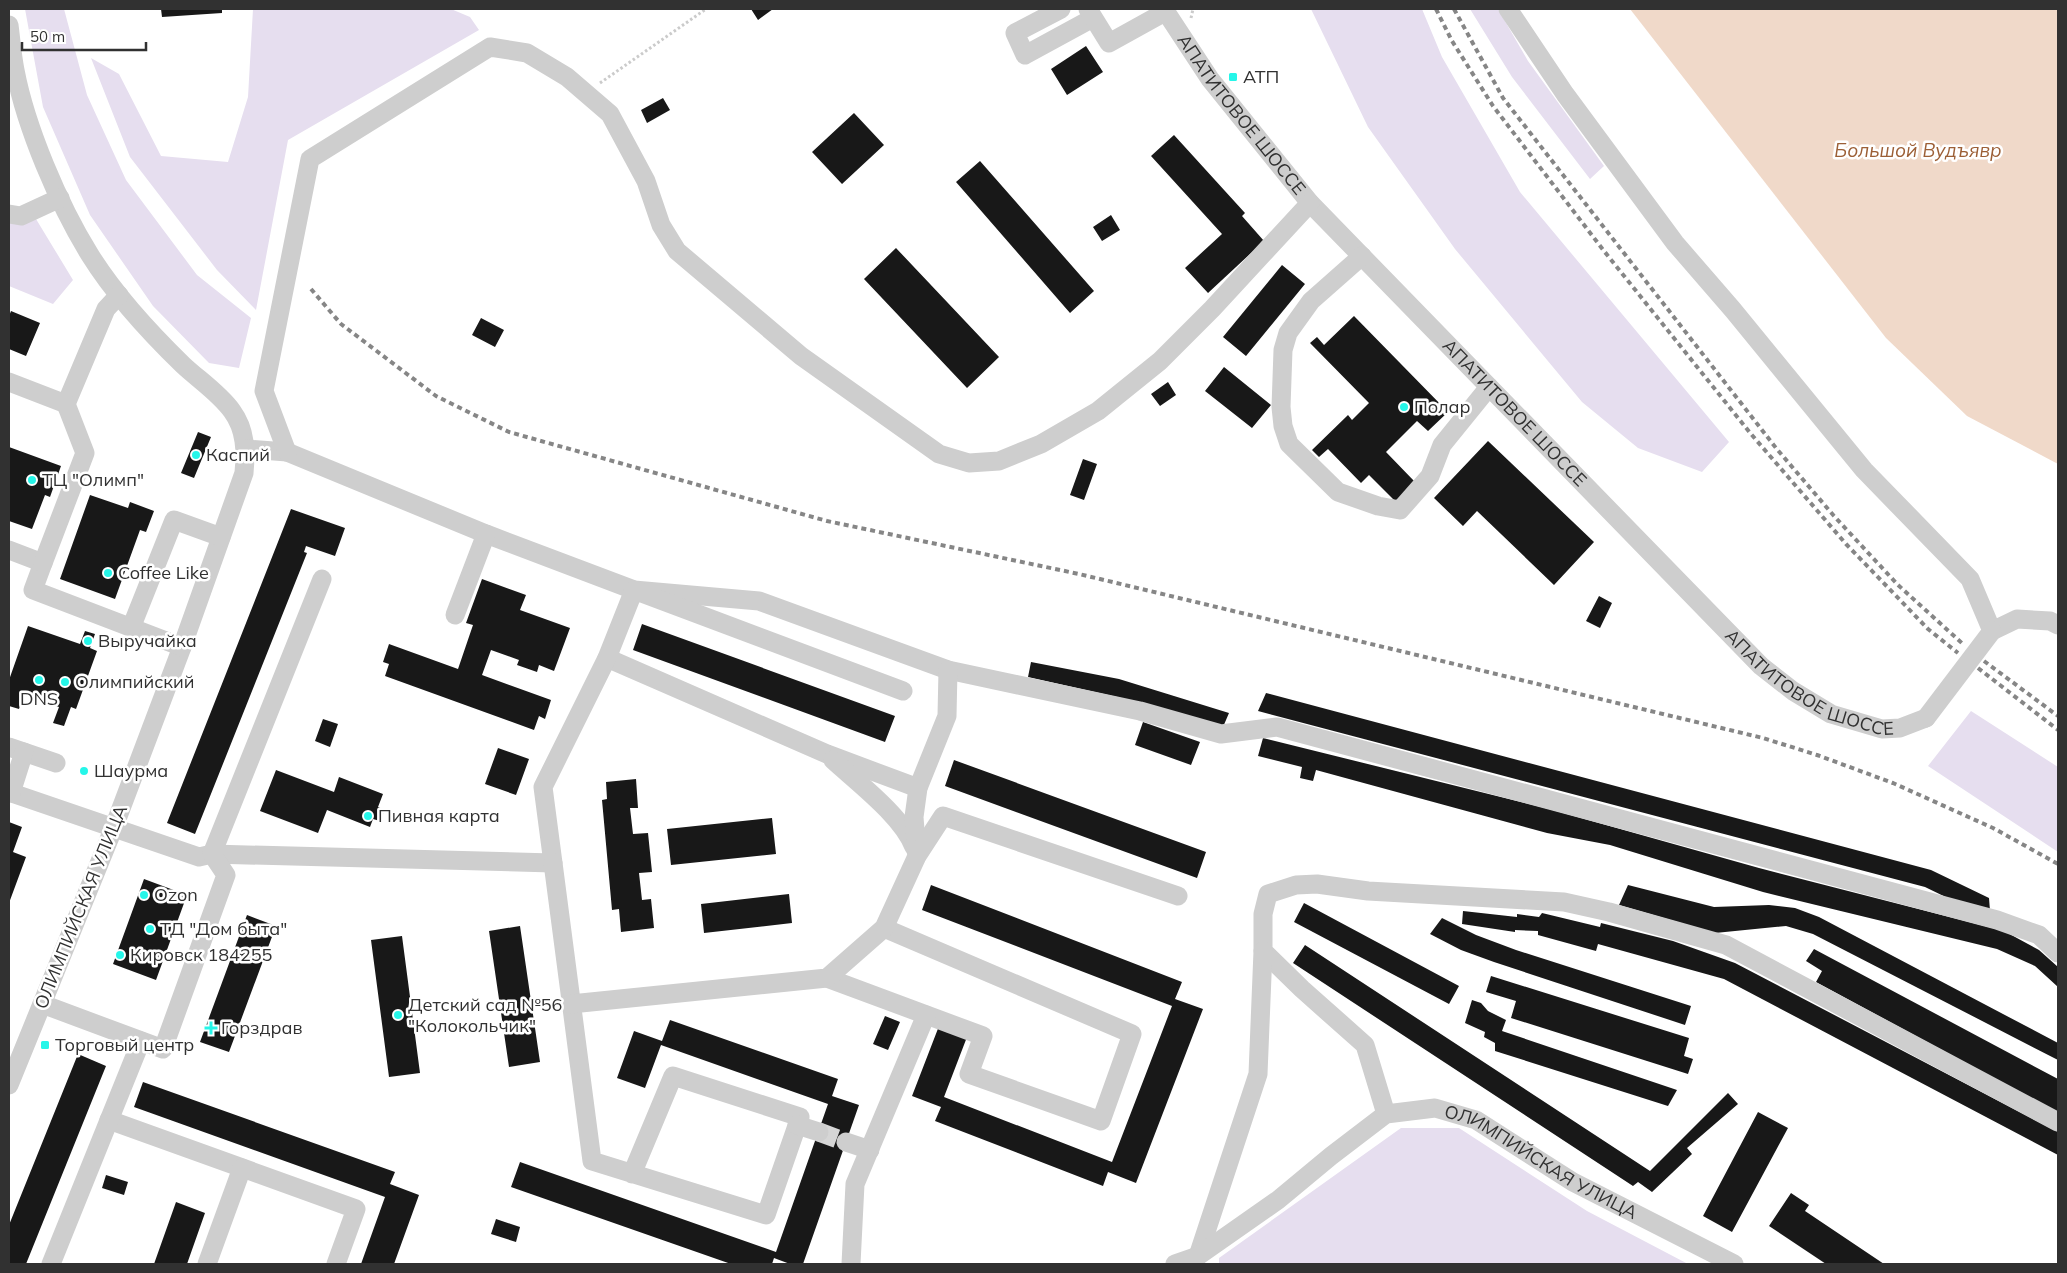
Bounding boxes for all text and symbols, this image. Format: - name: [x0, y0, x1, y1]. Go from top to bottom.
- scale bar: [22, 20, 146, 52]
- text: 50 m: [30, 27, 65, 46]
- street label: АПАТИТОВОЕ ШОССЕ: [1173, 30, 1311, 199]
- place label: АТП: [1243, 65, 1279, 88]
- marker: АТП: [1227, 71, 1239, 83]
- water label: Большой Вудъявр: [1834, 138, 2002, 162]
- street label: АПАТИТОВОЕ ШОССЕ: [1438, 334, 1592, 491]
- place label: Полар: [1414, 395, 1471, 418]
- marker: Полар: [1398, 401, 1410, 413]
- place label: Каспий: [206, 443, 270, 466]
- marker: Каспий: [190, 449, 202, 461]
- place label: ТЦ "Олимп": [42, 468, 144, 491]
- marker: ТЦ "Олимп": [26, 474, 38, 486]
- place label: Coffee Like: [118, 561, 209, 584]
- marker: Coffee Like: [102, 567, 114, 579]
- street label: АПАТИТОВОЕ ШОССЕ: [1720, 624, 1894, 740]
- place label: Выручайка: [98, 629, 197, 652]
- marker: Выручайка: [82, 635, 94, 647]
- place label: Олимпийский: [75, 670, 194, 693]
- marker: DNS: [33, 674, 45, 686]
- marker: Олимпийский: [59, 676, 71, 688]
- place label: DNS: [20, 687, 58, 710]
- place label: Шаурма: [94, 759, 168, 782]
- marker: Шаурма: [78, 765, 90, 777]
- street label: ОЛИМПИЙСКАЯ УЛИЦА: [29, 801, 132, 1012]
- place label: Пивная карта: [378, 804, 500, 827]
- marker: Пивная карта: [362, 810, 374, 822]
- place label: Ozon: [154, 883, 198, 906]
- marker: Ozon: [138, 889, 150, 901]
- place label: ТД "Дом быта": [160, 917, 287, 940]
- marker: ТД "Дом быта": [144, 923, 156, 935]
- place label: Кировск 184255: [130, 943, 272, 966]
- marker: Кировск 184255: [114, 949, 126, 961]
- place label: Детский сад №56 "Колокольчик": [408, 993, 562, 1037]
- marker: Детский сад №56 "Колокольчик": [392, 1009, 404, 1021]
- place label: Горздрав: [221, 1016, 303, 1039]
- marker: Горздрав: [205, 1022, 217, 1034]
- place label: Торговый центр: [55, 1033, 194, 1056]
- marker: Торговый центр: [39, 1039, 51, 1051]
- street label: ОЛИМПИЙСКАЯ УЛИЦА: [1442, 1099, 1642, 1224]

